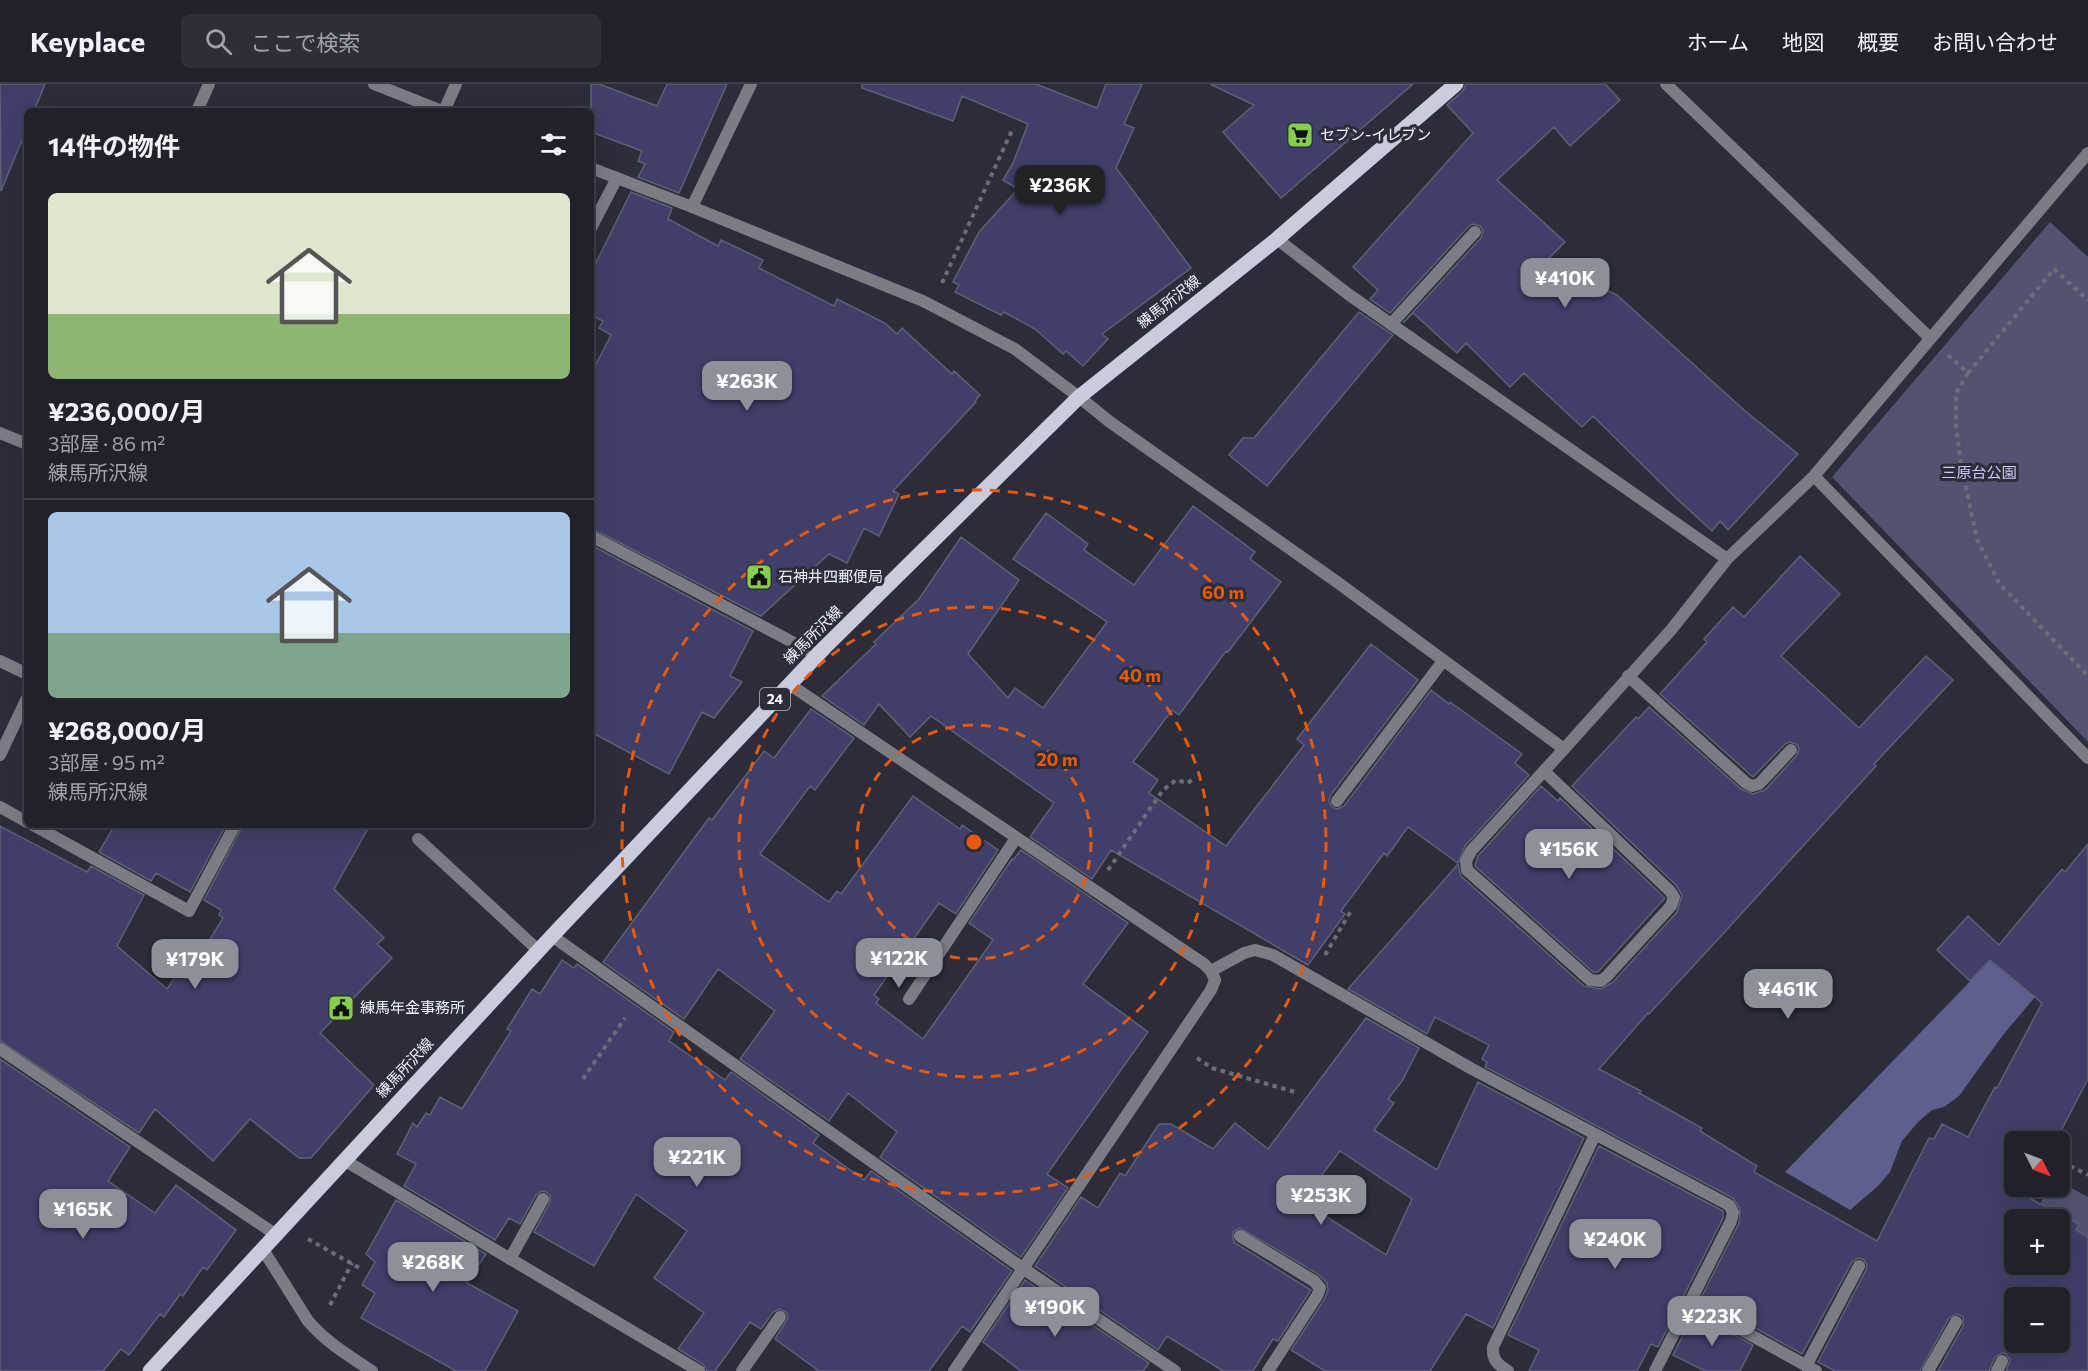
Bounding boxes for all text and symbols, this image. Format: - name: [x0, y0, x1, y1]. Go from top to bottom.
- search box: [181, 14, 601, 68]
- text: Keyplace: [30, 24, 145, 58]
- icon: search: [202, 25, 235, 58]
- text: ここで検索: [250, 29, 360, 56]
- text: ホーム: [1687, 29, 1749, 54]
- text: 地図: [1782, 29, 1824, 54]
- text: 概要: [1857, 29, 1899, 54]
- text: お問い合わせ: [1932, 29, 2058, 54]
- supermarket icon: セブン-イレブン: [1285, 120, 1315, 150]
- place label: セブン-イレブン: [1320, 125, 1431, 143]
- icon: filters: [537, 128, 570, 161]
- text: 14件の物件: [48, 130, 180, 161]
- pin: ¥236K: [1018, 165, 1102, 216]
- text: ¥236K: [1029, 172, 1091, 196]
- icon: home: [255, 232, 363, 340]
- pin: ¥410K: [1523, 258, 1607, 309]
- text: ¥410K: [1535, 265, 1595, 289]
- street label: 練馬所沢線: [1133, 271, 1203, 331]
- pin: ¥263K: [705, 361, 789, 412]
- text: ¥263K: [716, 368, 778, 392]
- text: ¥236,000/月: [48, 395, 206, 426]
- text: 3部屋 · 86 m²: [48, 431, 165, 455]
- text: 練馬所沢線: [48, 460, 148, 484]
- park label: 三原台公園: [1941, 463, 2017, 481]
- icon: home: [255, 551, 363, 659]
- public building icon: 石神井四郵便局: [744, 562, 774, 592]
- place label: 石神井四郵便局: [778, 567, 883, 585]
- text: 60 m: [1202, 581, 1244, 603]
- street label: 練馬所沢線: [779, 601, 845, 667]
- text: 40 m: [1119, 664, 1161, 686]
- road number: 24: [760, 688, 790, 710]
- text: ¥268,000/月: [48, 714, 206, 745]
- text: 20 m: [1036, 748, 1078, 770]
- text: 3部屋 · 95 m²: [48, 750, 165, 774]
- text: 練馬所沢線: [48, 779, 148, 803]
- pin: ¥156K: [1527, 829, 1611, 880]
- centre of rings: [964, 832, 984, 852]
- text: ¥156K: [1539, 836, 1599, 860]
- pin: ¥122K: [857, 938, 941, 989]
- pin: ¥179K: [153, 939, 237, 990]
- text: ¥122K: [870, 945, 928, 969]
- text: ¥179K: [165, 946, 225, 970]
- pin: ¥461K: [1746, 969, 1830, 1020]
- text: ¥461K: [1758, 976, 1818, 1000]
- public building icon: 練馬年金事務所: [326, 993, 356, 1023]
- place label: 練馬年金事務所: [360, 998, 465, 1016]
- street label: 練馬所沢線: [372, 1034, 436, 1101]
- north arrow: [2004, 1131, 2070, 1197]
- map controls: [2004, 1131, 2070, 1353]
- pin: ¥221K: [655, 1137, 739, 1188]
- text: ¥221K: [668, 1144, 726, 1168]
- pin: ¥253K: [1279, 1175, 1363, 1226]
- text: ¥253K: [1290, 1182, 1352, 1206]
- pin: ¥165K: [41, 1189, 125, 1240]
- text: ¥165K: [53, 1196, 113, 1220]
- button: +: [2004, 1209, 2070, 1275]
- pin: ¥240K: [1573, 1219, 1657, 1270]
- text: ¥240K: [1583, 1226, 1647, 1250]
- pin: ¥268K: [391, 1242, 475, 1293]
- text: ¥268K: [402, 1249, 464, 1273]
- pin: ¥190K: [1013, 1287, 1097, 1338]
- button: −: [2004, 1287, 2070, 1353]
- text: ¥190K: [1024, 1294, 1086, 1318]
- pin: ¥223K: [1670, 1296, 1754, 1347]
- text: ¥223K: [1681, 1303, 1743, 1327]

